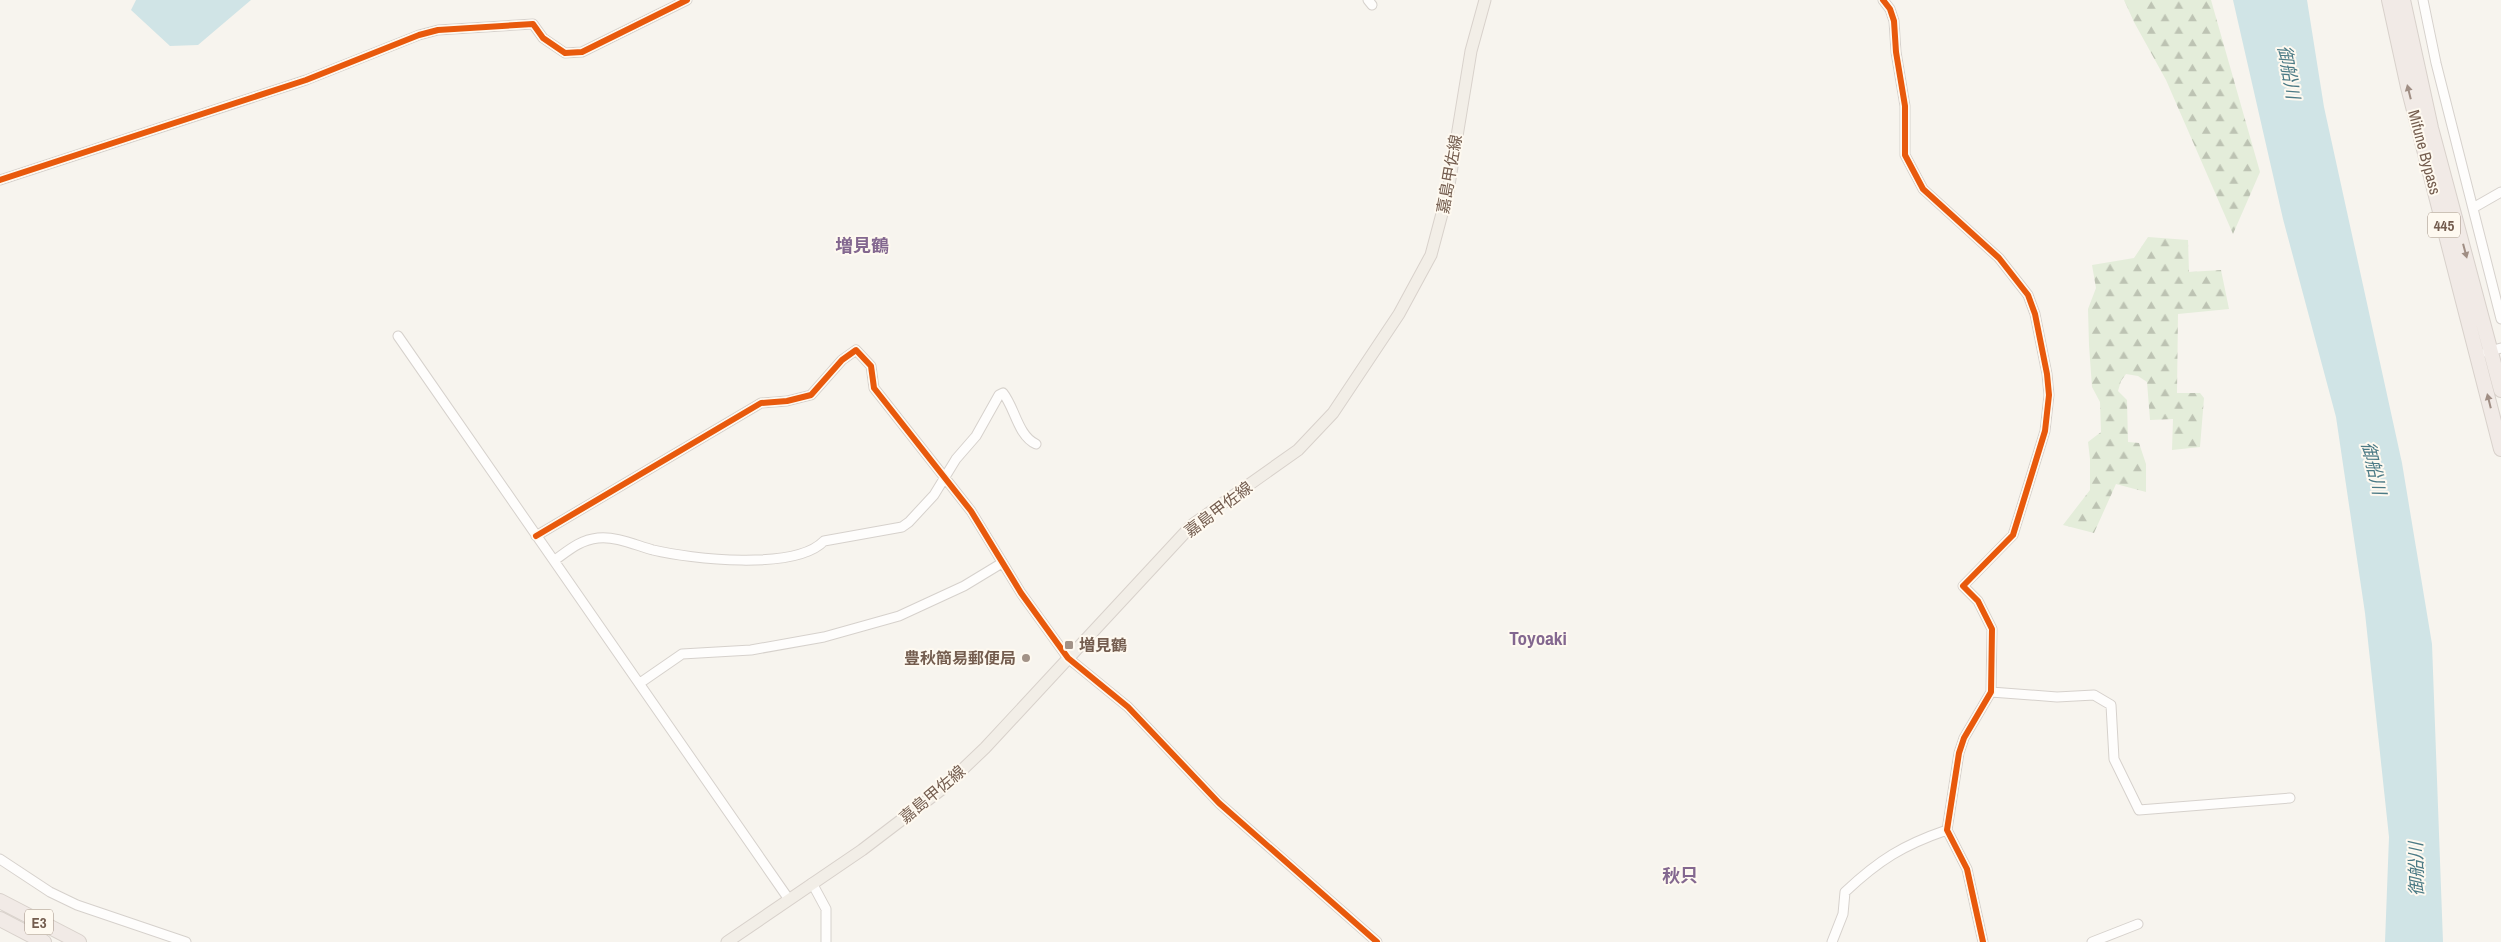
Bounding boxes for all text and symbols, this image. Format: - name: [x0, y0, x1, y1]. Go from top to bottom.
- water label: 御船川: [2272, 43, 2306, 103]
- one-way arrow: [2405, 84, 2413, 99]
- street label: Mifune Bypass: [2403, 107, 2447, 197]
- street label: 嘉島甲佐線: [1431, 133, 1467, 215]
- road number: 445: [2428, 212, 2460, 238]
- district label: 増見鶴: [835, 233, 889, 258]
- one-way arrow: [2461, 244, 2469, 259]
- one-way arrow: [2485, 394, 2493, 409]
- water label: 御船川: [2356, 439, 2393, 499]
- street label: 嘉島甲佐線: [1179, 476, 1257, 542]
- district label: Toyoaki: [1509, 625, 1567, 651]
- place label: 増見鶴: [1079, 634, 1127, 656]
- marker: 増見鶴: [1063, 639, 1075, 651]
- place label: 豊秋簡易郵便局: [904, 647, 1016, 669]
- marker: 豊秋簡易郵便局: [1020, 652, 1032, 664]
- street label: 嘉島甲佐線: [894, 760, 970, 828]
- water label: 御船川: [2403, 840, 2429, 896]
- district label: 秋只: [1662, 863, 1698, 888]
- road number: E3: [25, 910, 53, 934]

